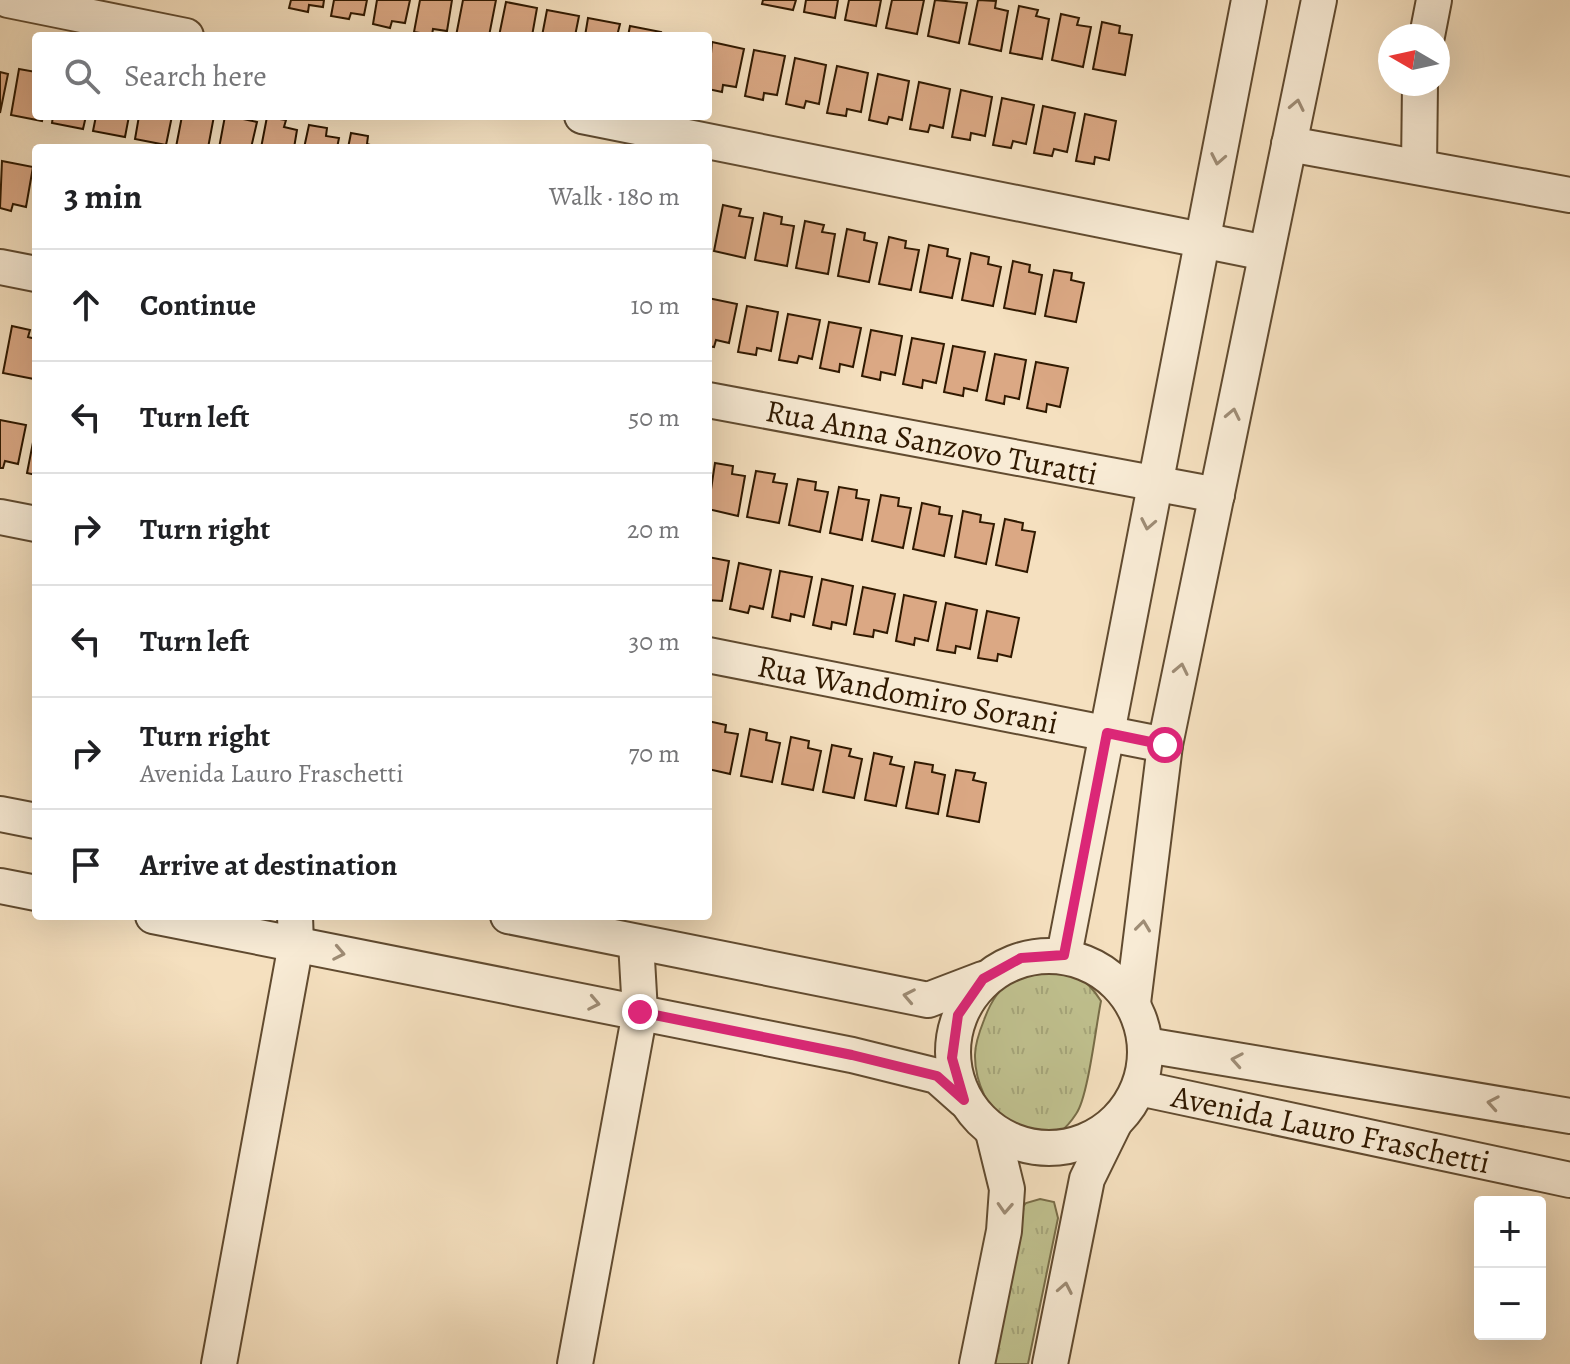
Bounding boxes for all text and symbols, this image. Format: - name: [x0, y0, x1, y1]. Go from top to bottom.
- north arrow: [1378, 24, 1450, 96]
- search box: [32, 32, 712, 120]
- icon: search: [60, 54, 104, 98]
- text: Search here: [124, 56, 267, 96]
- one-way arrow: [1288, 98, 1305, 112]
- one-way arrow: [1211, 152, 1228, 166]
- text: 3 min: [64, 173, 142, 220]
- text: Walk · 180 m: [549, 179, 680, 214]
- icon: ahead: [64, 283, 108, 327]
- text: Continue: [140, 285, 256, 325]
- text: 10 m: [630, 288, 680, 323]
- street label: Rua Anna Sanzovo Turatti: [762, 388, 1102, 496]
- icon: left: [64, 395, 108, 439]
- text: Turn left: [140, 397, 249, 437]
- text: 50 m: [628, 400, 680, 435]
- one-way arrow: [1224, 407, 1241, 421]
- icon: right: [64, 507, 108, 551]
- text: Turn right: [140, 509, 270, 549]
- text: 20 m: [627, 512, 680, 547]
- one-way arrow: [1140, 518, 1157, 531]
- icon: left: [64, 619, 108, 663]
- text: Turn left: [140, 621, 249, 661]
- text: 30 m: [629, 624, 680, 659]
- street label: Rua Wandomiro Sorani: [754, 643, 1062, 745]
- one-way arrow: [1172, 662, 1189, 676]
- text: Turn right: [140, 716, 270, 756]
- route start: [1147, 727, 1183, 763]
- icon: right: [64, 731, 108, 775]
- text: 70 m: [628, 736, 680, 771]
- text: Avenida Lauro Fraschetti: [140, 756, 404, 791]
- icon: arrive: [64, 843, 108, 887]
- text: Arrive at destination: [140, 845, 397, 885]
- one-way arrow: [1134, 919, 1151, 933]
- one-way arrow: [332, 944, 345, 961]
- one-way arrow: [902, 989, 916, 1006]
- one-way arrow: [587, 994, 600, 1011]
- route end: [622, 994, 658, 1030]
- one-way arrow: [1230, 1052, 1244, 1069]
- street label: Avenida Lauro Fraschetti: [1167, 1074, 1494, 1184]
- one-way arrow: [1486, 1096, 1500, 1113]
- map controls: [1474, 1196, 1546, 1340]
- button: +: [1474, 1196, 1546, 1268]
- one-way arrow: [997, 1202, 1014, 1215]
- button: −: [1474, 1268, 1546, 1340]
- one-way arrow: [1056, 1281, 1073, 1294]

